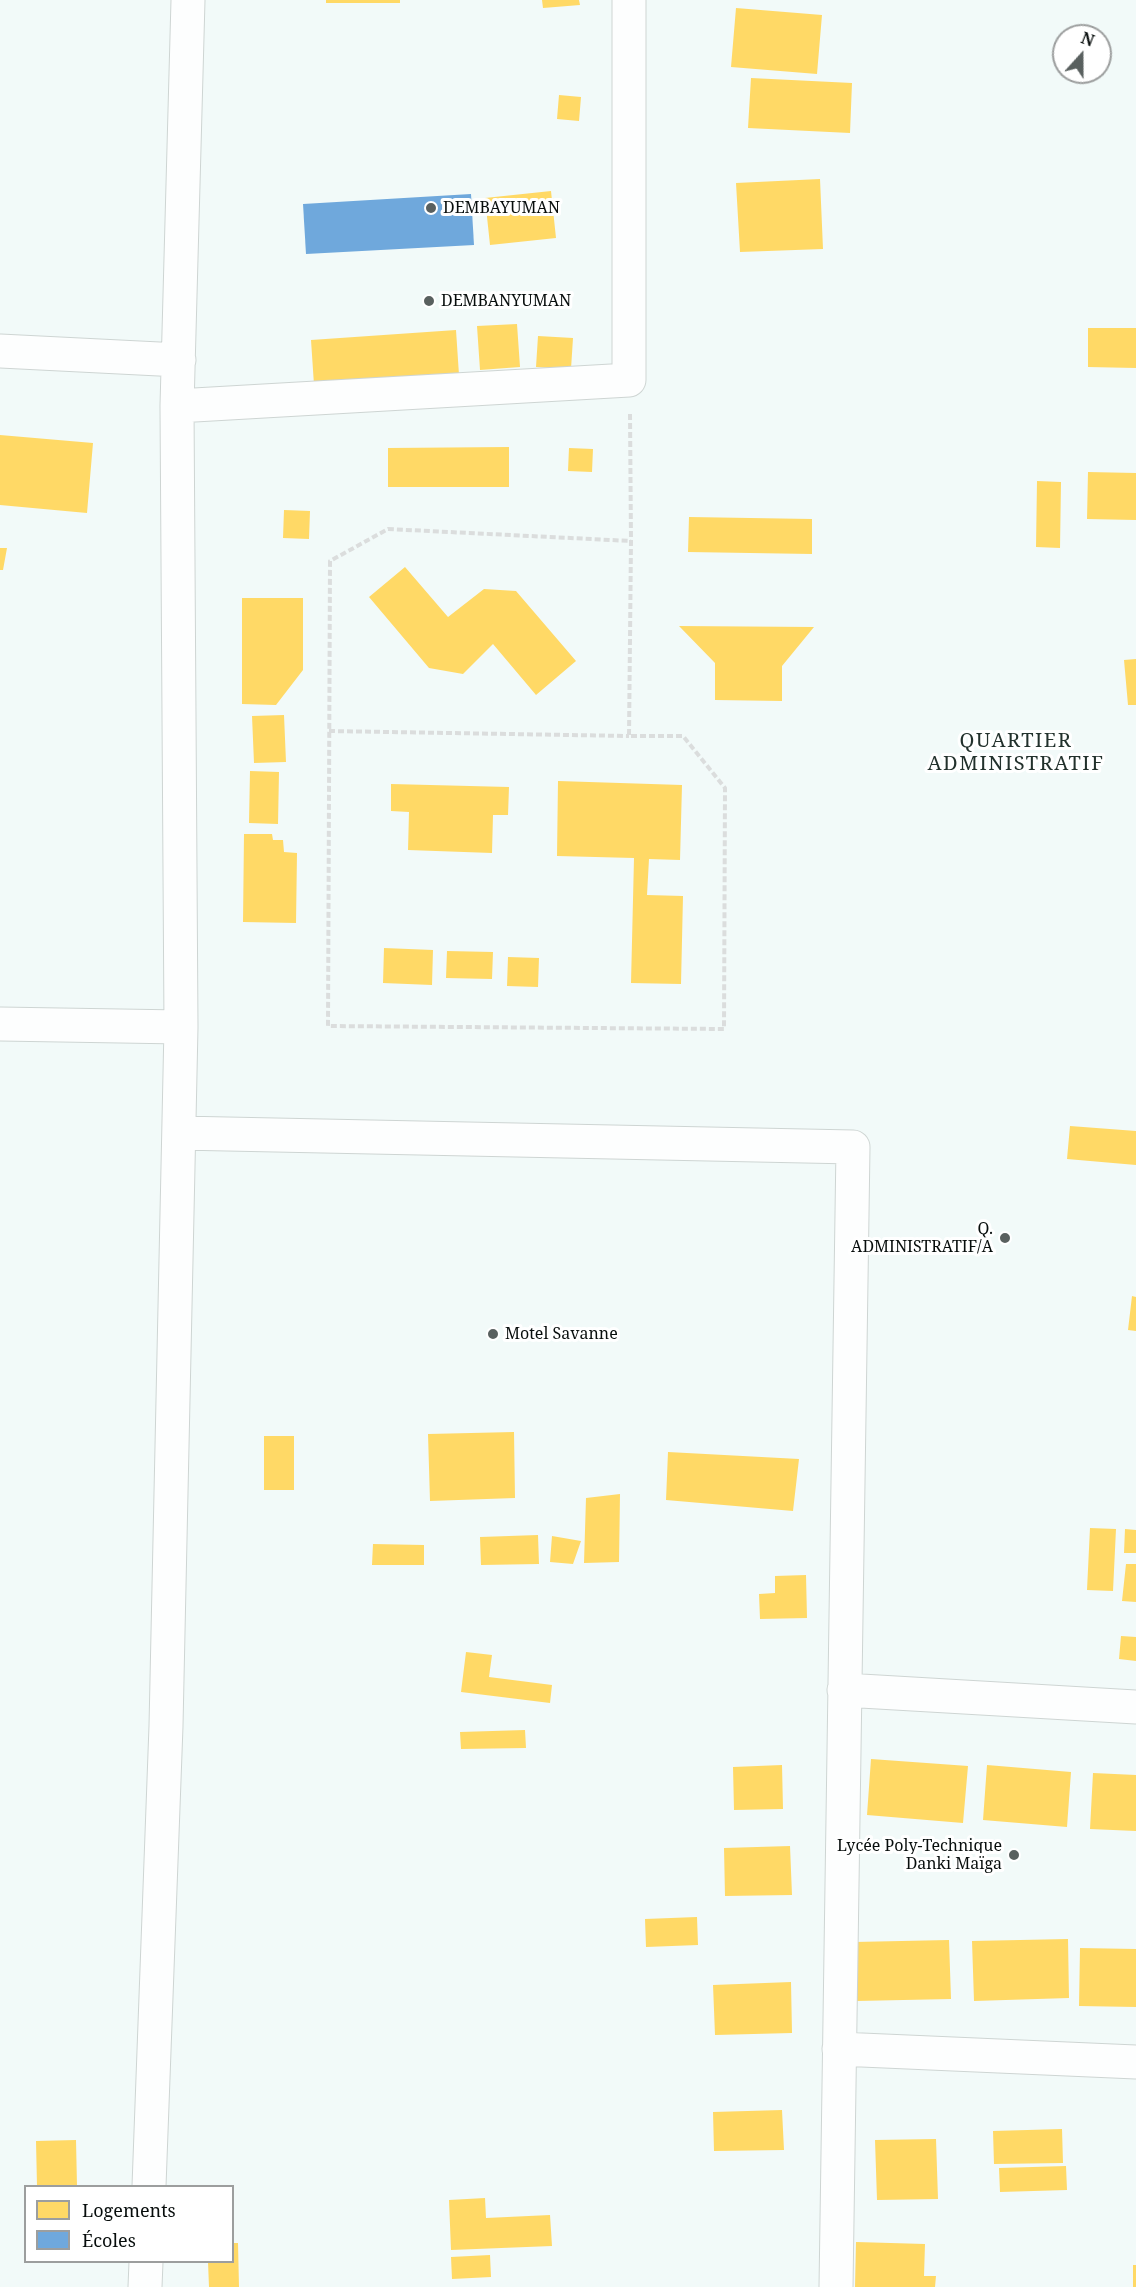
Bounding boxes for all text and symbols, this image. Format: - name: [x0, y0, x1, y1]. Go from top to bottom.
- north arrow: [1052, 24, 1112, 84]
- text: N: [1078, 27, 1098, 52]
- place label: DEMBAYUMAN: [443, 198, 560, 218]
- marker: DEMBAYUMAN: [424, 201, 438, 215]
- place label: DEMBANYUMAN: [441, 291, 571, 311]
- marker: DEMBANYUMAN: [422, 294, 436, 308]
- district label: QUARTIER ADMINISTRATIF: [928, 729, 1104, 776]
- place label: Q. ADMINISTRATIF/A: [851, 1219, 993, 1257]
- marker: Q. ADMINISTRATIF/A: [998, 1231, 1012, 1245]
- place label: Motel Savanne: [505, 1324, 618, 1344]
- marker: Motel Savanne: [486, 1327, 500, 1341]
- place label: Lycée Poly-Technique Danki Maïga: [837, 1836, 1002, 1874]
- marker: Lycée Poly-Technique Danki Maïga: [1007, 1848, 1021, 1862]
- legend: [24, 2185, 234, 2263]
- text: Logements: [82, 2198, 176, 2222]
- text: Écoles: [82, 2228, 136, 2252]

